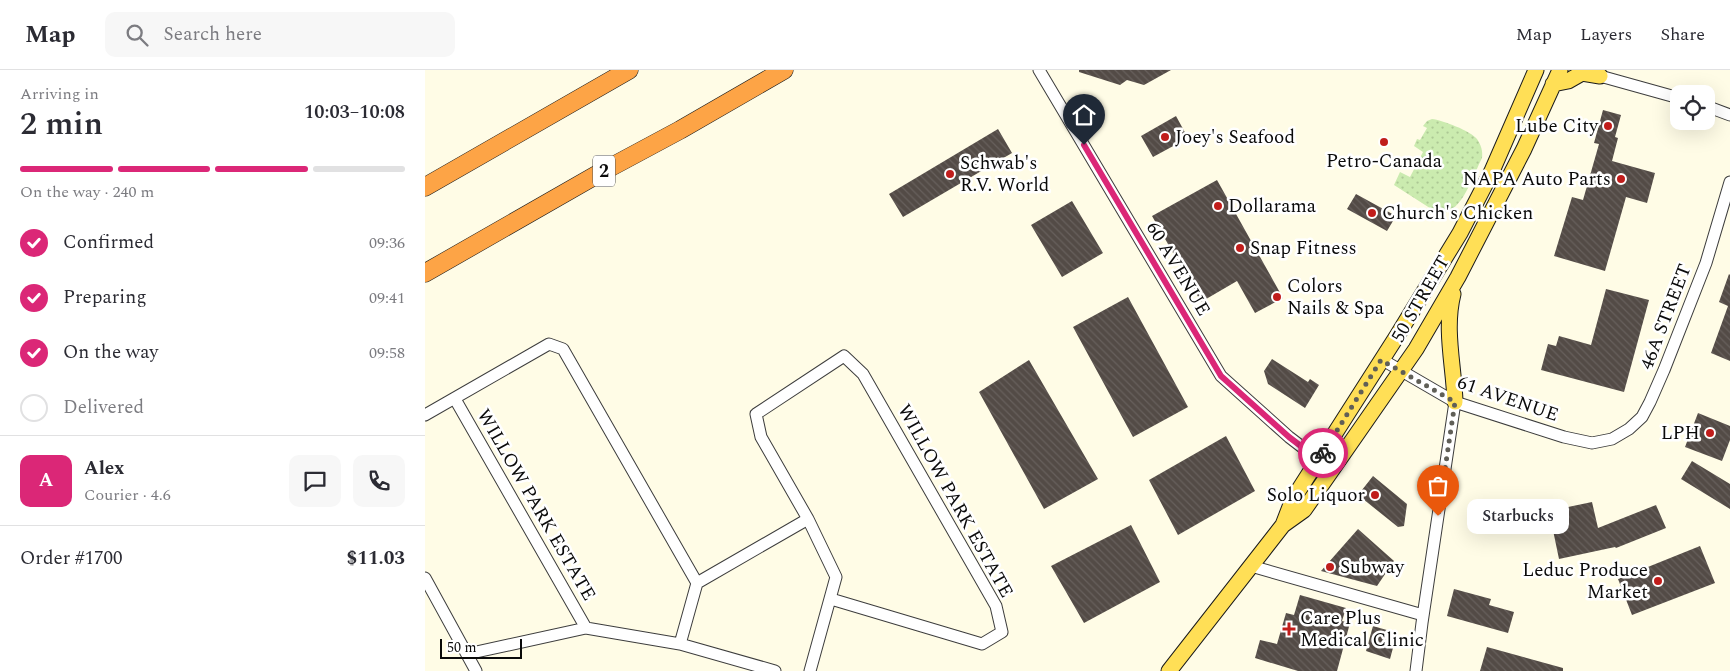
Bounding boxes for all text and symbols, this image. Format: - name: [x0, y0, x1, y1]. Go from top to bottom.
- search box: [105, 12, 455, 57]
- text: Map: [25, 17, 75, 53]
- text: Search here: [163, 20, 262, 49]
- icon: search: [123, 21, 151, 49]
- text: Map: [1516, 21, 1552, 48]
- text: Layers: [1580, 21, 1632, 48]
- text: Share: [1660, 21, 1705, 48]
- text: Arriving in: [20, 82, 99, 106]
- map controls: [1670, 85, 1715, 130]
- button: locate: [1670, 85, 1715, 130]
- pin: [1063, 94, 1105, 145]
- text: 10:03–10:08: [304, 98, 405, 127]
- text: 2 min: [20, 100, 103, 149]
- icon: home: [1070, 101, 1098, 129]
- place label: Lube City: [1515, 112, 1599, 141]
- marker: Lube City: [1602, 120, 1614, 132]
- place label: Joey's Seafood: [1175, 123, 1295, 152]
- marker: Joey's Seafood: [1159, 131, 1171, 143]
- marker: Petro-Canada: [1378, 136, 1390, 148]
- place label: Petro-Canada: [1326, 147, 1443, 176]
- place label: Schwab's R.V. World: [960, 149, 1049, 200]
- road number: 2: [593, 155, 615, 186]
- place label: NAPA Auto Parts: [1463, 165, 1611, 194]
- marker: Schwab's R.V. World: [944, 168, 956, 180]
- marker: NAPA Auto Parts: [1615, 173, 1627, 185]
- text: On the way · 240 m: [20, 180, 154, 204]
- place label: Dollarama: [1228, 192, 1317, 221]
- place label: Church's Chicken: [1382, 199, 1533, 228]
- marker: Dollarama: [1212, 200, 1224, 212]
- marker: Church's Chicken: [1366, 207, 1378, 219]
- street label: 60 AVENUE: [1138, 216, 1218, 322]
- text: Confirmed: [63, 228, 154, 257]
- icon: check: [20, 229, 48, 257]
- text: 09:36: [369, 231, 405, 255]
- place label: Snap Fitness: [1250, 234, 1357, 263]
- marker: Snap Fitness: [1234, 242, 1246, 254]
- street label: 50 STREET: [1384, 250, 1458, 348]
- street label: 46A STREET: [1633, 260, 1699, 374]
- place label: Colors Nails & Spa: [1287, 272, 1385, 323]
- text: Preparing: [63, 283, 147, 312]
- icon: check: [20, 284, 48, 312]
- text: 09:41: [369, 286, 405, 310]
- marker: Colors Nails & Spa: [1271, 291, 1283, 303]
- text: On the way: [63, 338, 159, 367]
- icon: check: [20, 339, 48, 367]
- text: 09:58: [369, 341, 405, 365]
- street label: 61 AVENUE: [1453, 368, 1563, 430]
- text: Delivered: [63, 393, 144, 422]
- street label: WILLOW PARK ESTATE: [890, 399, 1020, 603]
- street label: WILLOW PARK ESTATE: [469, 404, 603, 606]
- place label: LPH: [1661, 419, 1700, 448]
- marker: LPH: [1704, 427, 1716, 439]
- courier: [1298, 428, 1348, 478]
- icon: bike: [1309, 439, 1337, 467]
- text: Alex: [84, 454, 125, 483]
- button: chat: [289, 455, 341, 507]
- button: phone: [353, 455, 405, 507]
- pin: [1417, 465, 1459, 516]
- text: A: [39, 466, 53, 495]
- icon: bag: [1424, 472, 1452, 500]
- place label: Solo Liquor: [1267, 481, 1365, 510]
- text: Courier · 4.6: [84, 483, 171, 507]
- marker: Solo Liquor: [1369, 489, 1381, 501]
- callout: Starbucks: [1468, 498, 1571, 534]
- text: Starbucks: [1482, 504, 1554, 528]
- text: Order #1700: [20, 544, 123, 573]
- text: $11.03: [347, 544, 405, 573]
- place label: Subway: [1340, 553, 1405, 582]
- place label: Leduc Produce Market: [1522, 556, 1648, 607]
- marker: Subway: [1324, 561, 1336, 573]
- marker: Leduc Produce Market: [1652, 575, 1664, 587]
- place label: Care Plus Medical Clinic: [1300, 604, 1424, 655]
- marker: Care Plus Medical Clinic: [1282, 622, 1296, 636]
- scale bar: [440, 636, 523, 659]
- text: 50 m: [447, 637, 477, 658]

